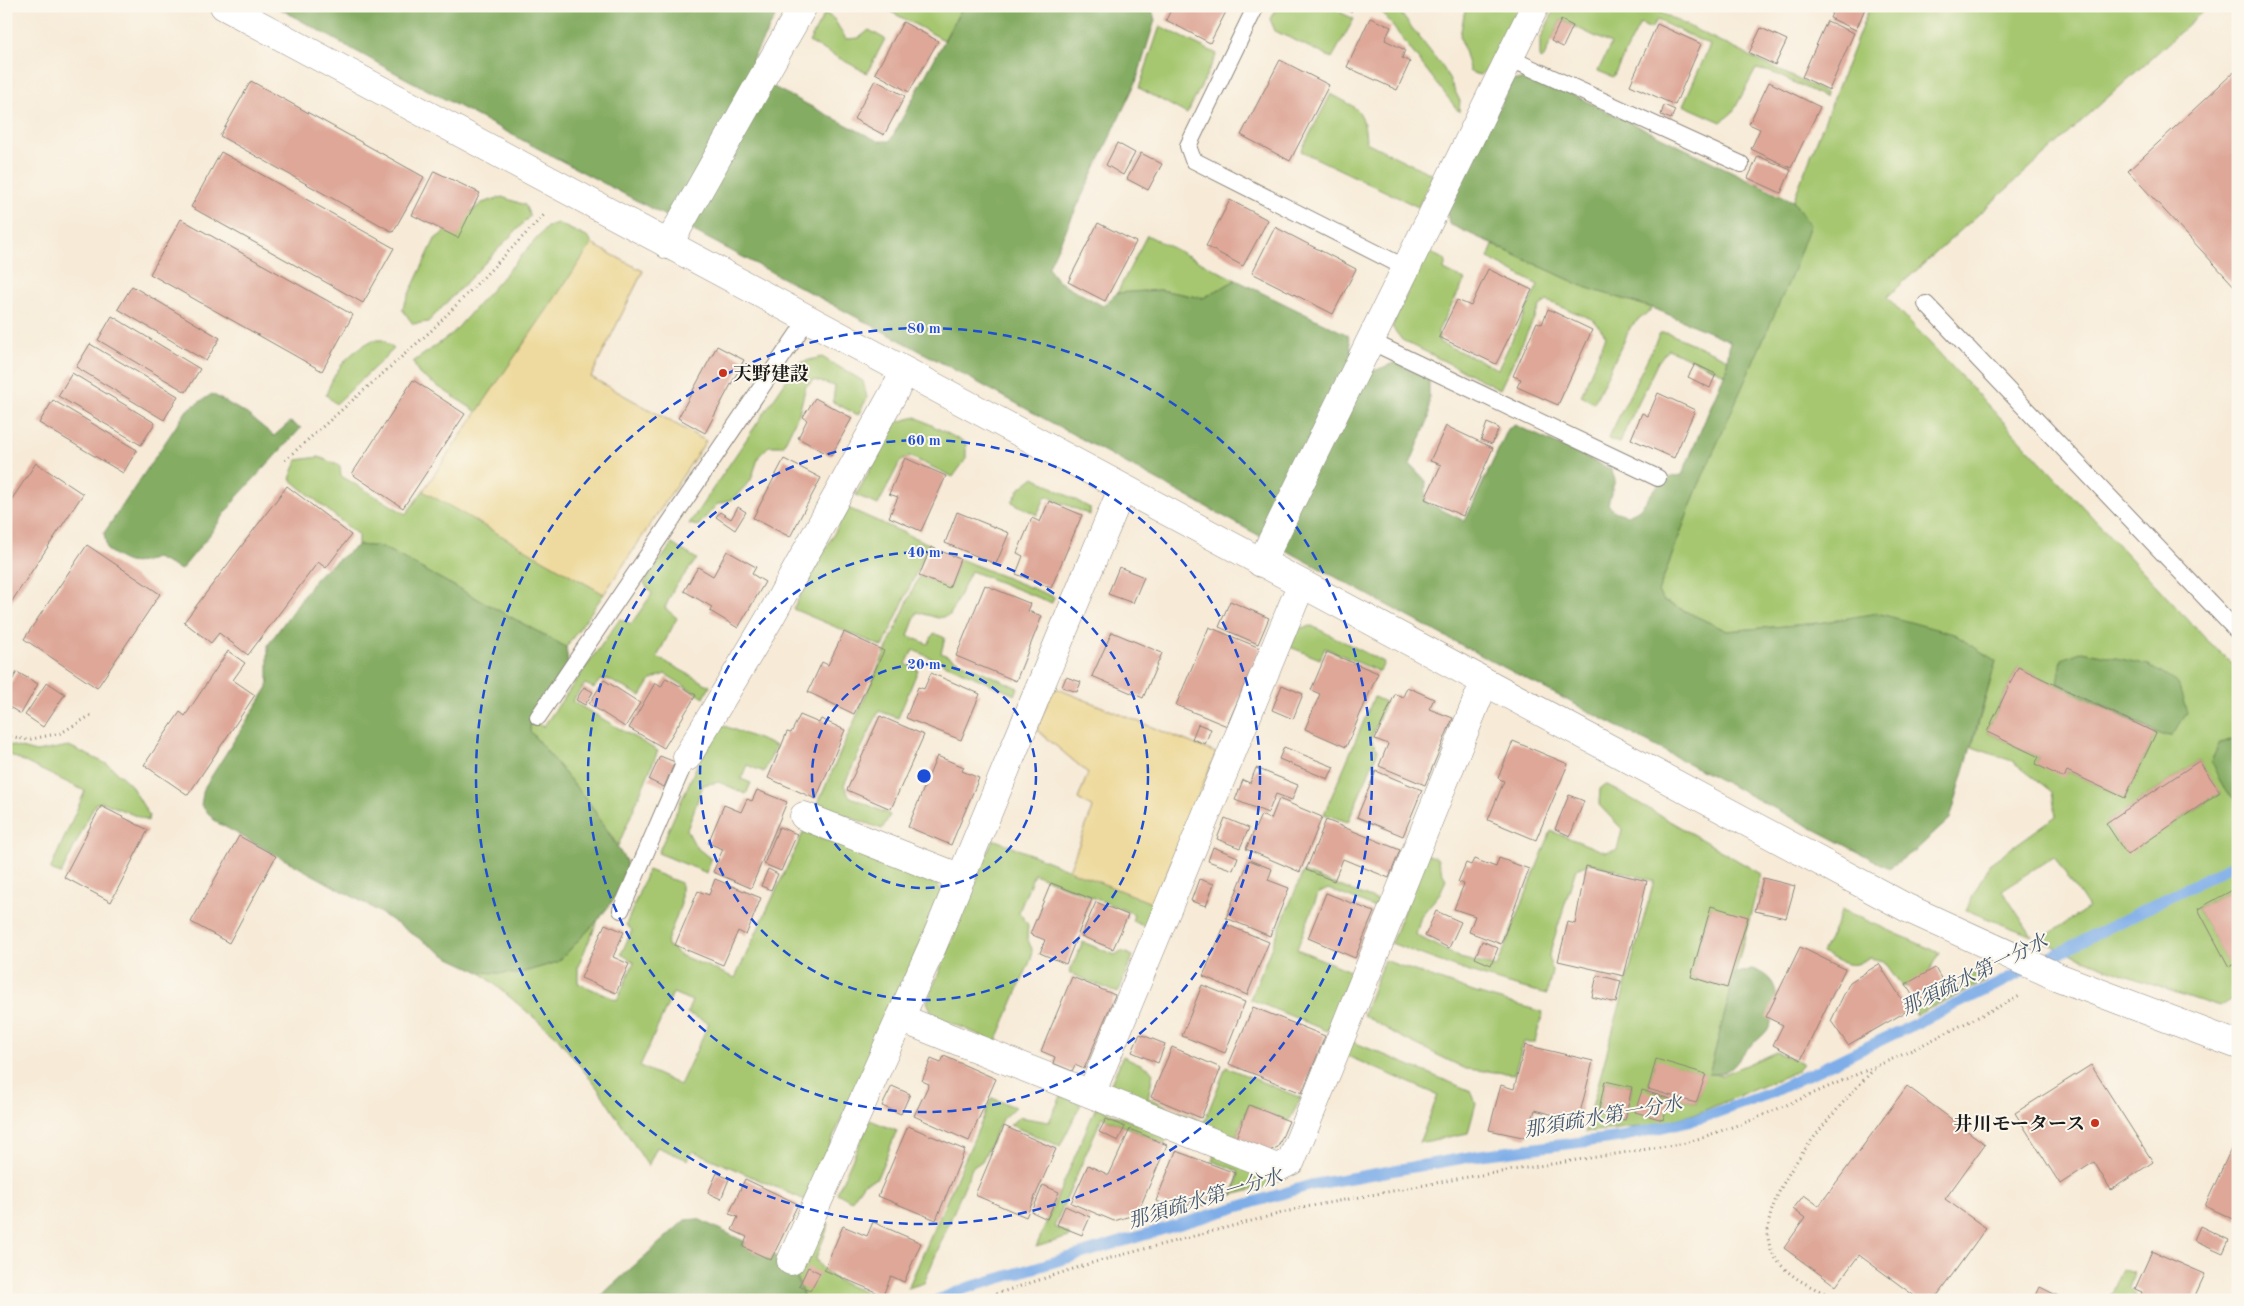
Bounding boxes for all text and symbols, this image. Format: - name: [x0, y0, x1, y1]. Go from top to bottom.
- text: 80 m: [907, 322, 941, 337]
- place label: 天野建設: [733, 363, 809, 385]
- marker: 天野建設: [717, 367, 729, 379]
- text: 60 m: [907, 434, 941, 449]
- text: 40 m: [907, 546, 941, 561]
- text: 20 m: [907, 658, 941, 673]
- centre of rings: [915, 767, 933, 785]
- water label: 那須疏水第一分水: [1898, 929, 2053, 1020]
- water label: 那須疏水第一分水: [1522, 1092, 1686, 1142]
- place label: 井川モータース: [1954, 1113, 2085, 1135]
- marker: 井川モータース: [2089, 1117, 2101, 1129]
- water label: 那須疏水第一分水: [1126, 1164, 1287, 1233]

